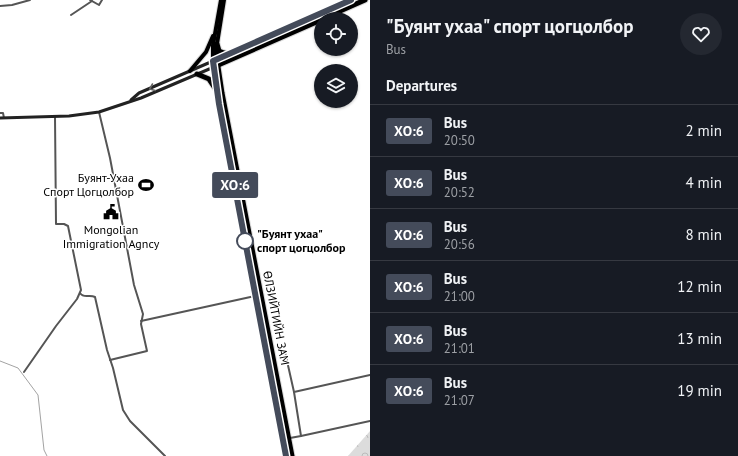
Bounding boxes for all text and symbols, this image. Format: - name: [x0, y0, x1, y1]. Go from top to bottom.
- map controls: [314, 12, 358, 108]
- button: locate: [314, 12, 358, 56]
- button: heart: [680, 13, 722, 55]
- text: "Буянт ухаа" спорт цогцолбор: [386, 14, 634, 38]
- text: Bus: [386, 41, 406, 58]
- button: layers: [314, 64, 358, 108]
- text: Departures: [386, 76, 457, 95]
- one-way arrow: [148, 83, 156, 91]
- text: Bus: [444, 113, 467, 132]
- text: 2 min: [685, 121, 722, 140]
- text: ХО:6: [394, 122, 424, 140]
- text: 20:50: [444, 132, 475, 149]
- text: Bus: [444, 165, 467, 184]
- place label: Буянт-Ухаа Спорт Цогцолбор: [43, 170, 134, 199]
- line badge: ХО:6: [207, 172, 263, 198]
- text: 4 min: [685, 173, 722, 192]
- text: ХО:6: [394, 174, 424, 192]
- sports icon: Буянт-Ухаа Спорт Цогцолбор: [137, 176, 155, 194]
- text: ХО:6: [220, 176, 250, 194]
- text: 20:52: [444, 184, 475, 201]
- public building icon: Mongolian Immigration Agncy: [102, 203, 120, 221]
- text: Bus: [444, 217, 467, 236]
- place label: Mongolian Immigration Agncy: [63, 222, 160, 251]
- text: 8 min: [685, 225, 722, 244]
- place label: "Буянт ухаа" спорт цогцолбор: [257, 226, 346, 255]
- text: ХО:6: [394, 226, 424, 244]
- marker: "Буянт ухаа" спорт цогцолбор: [236, 232, 254, 250]
- text: 20:56: [444, 236, 475, 253]
- street label: ӨЛЗИЙТИЙН ЗАМ: [260, 269, 293, 366]
- text: Bus: [444, 269, 467, 288]
- text: 12 min: [677, 277, 722, 296]
- text: ХО:6: [394, 278, 424, 296]
- text: 21:00: [444, 288, 475, 305]
- text: Bus: [444, 321, 467, 340]
- text: 13 min: [677, 329, 722, 348]
- text: ХО:6: [394, 330, 424, 348]
- text: 21:01: [444, 340, 475, 357]
- text: Bus: [444, 373, 467, 392]
- text: 19 min: [677, 381, 722, 400]
- text: ХО:6: [394, 382, 424, 400]
- text: 21:07: [444, 392, 475, 409]

